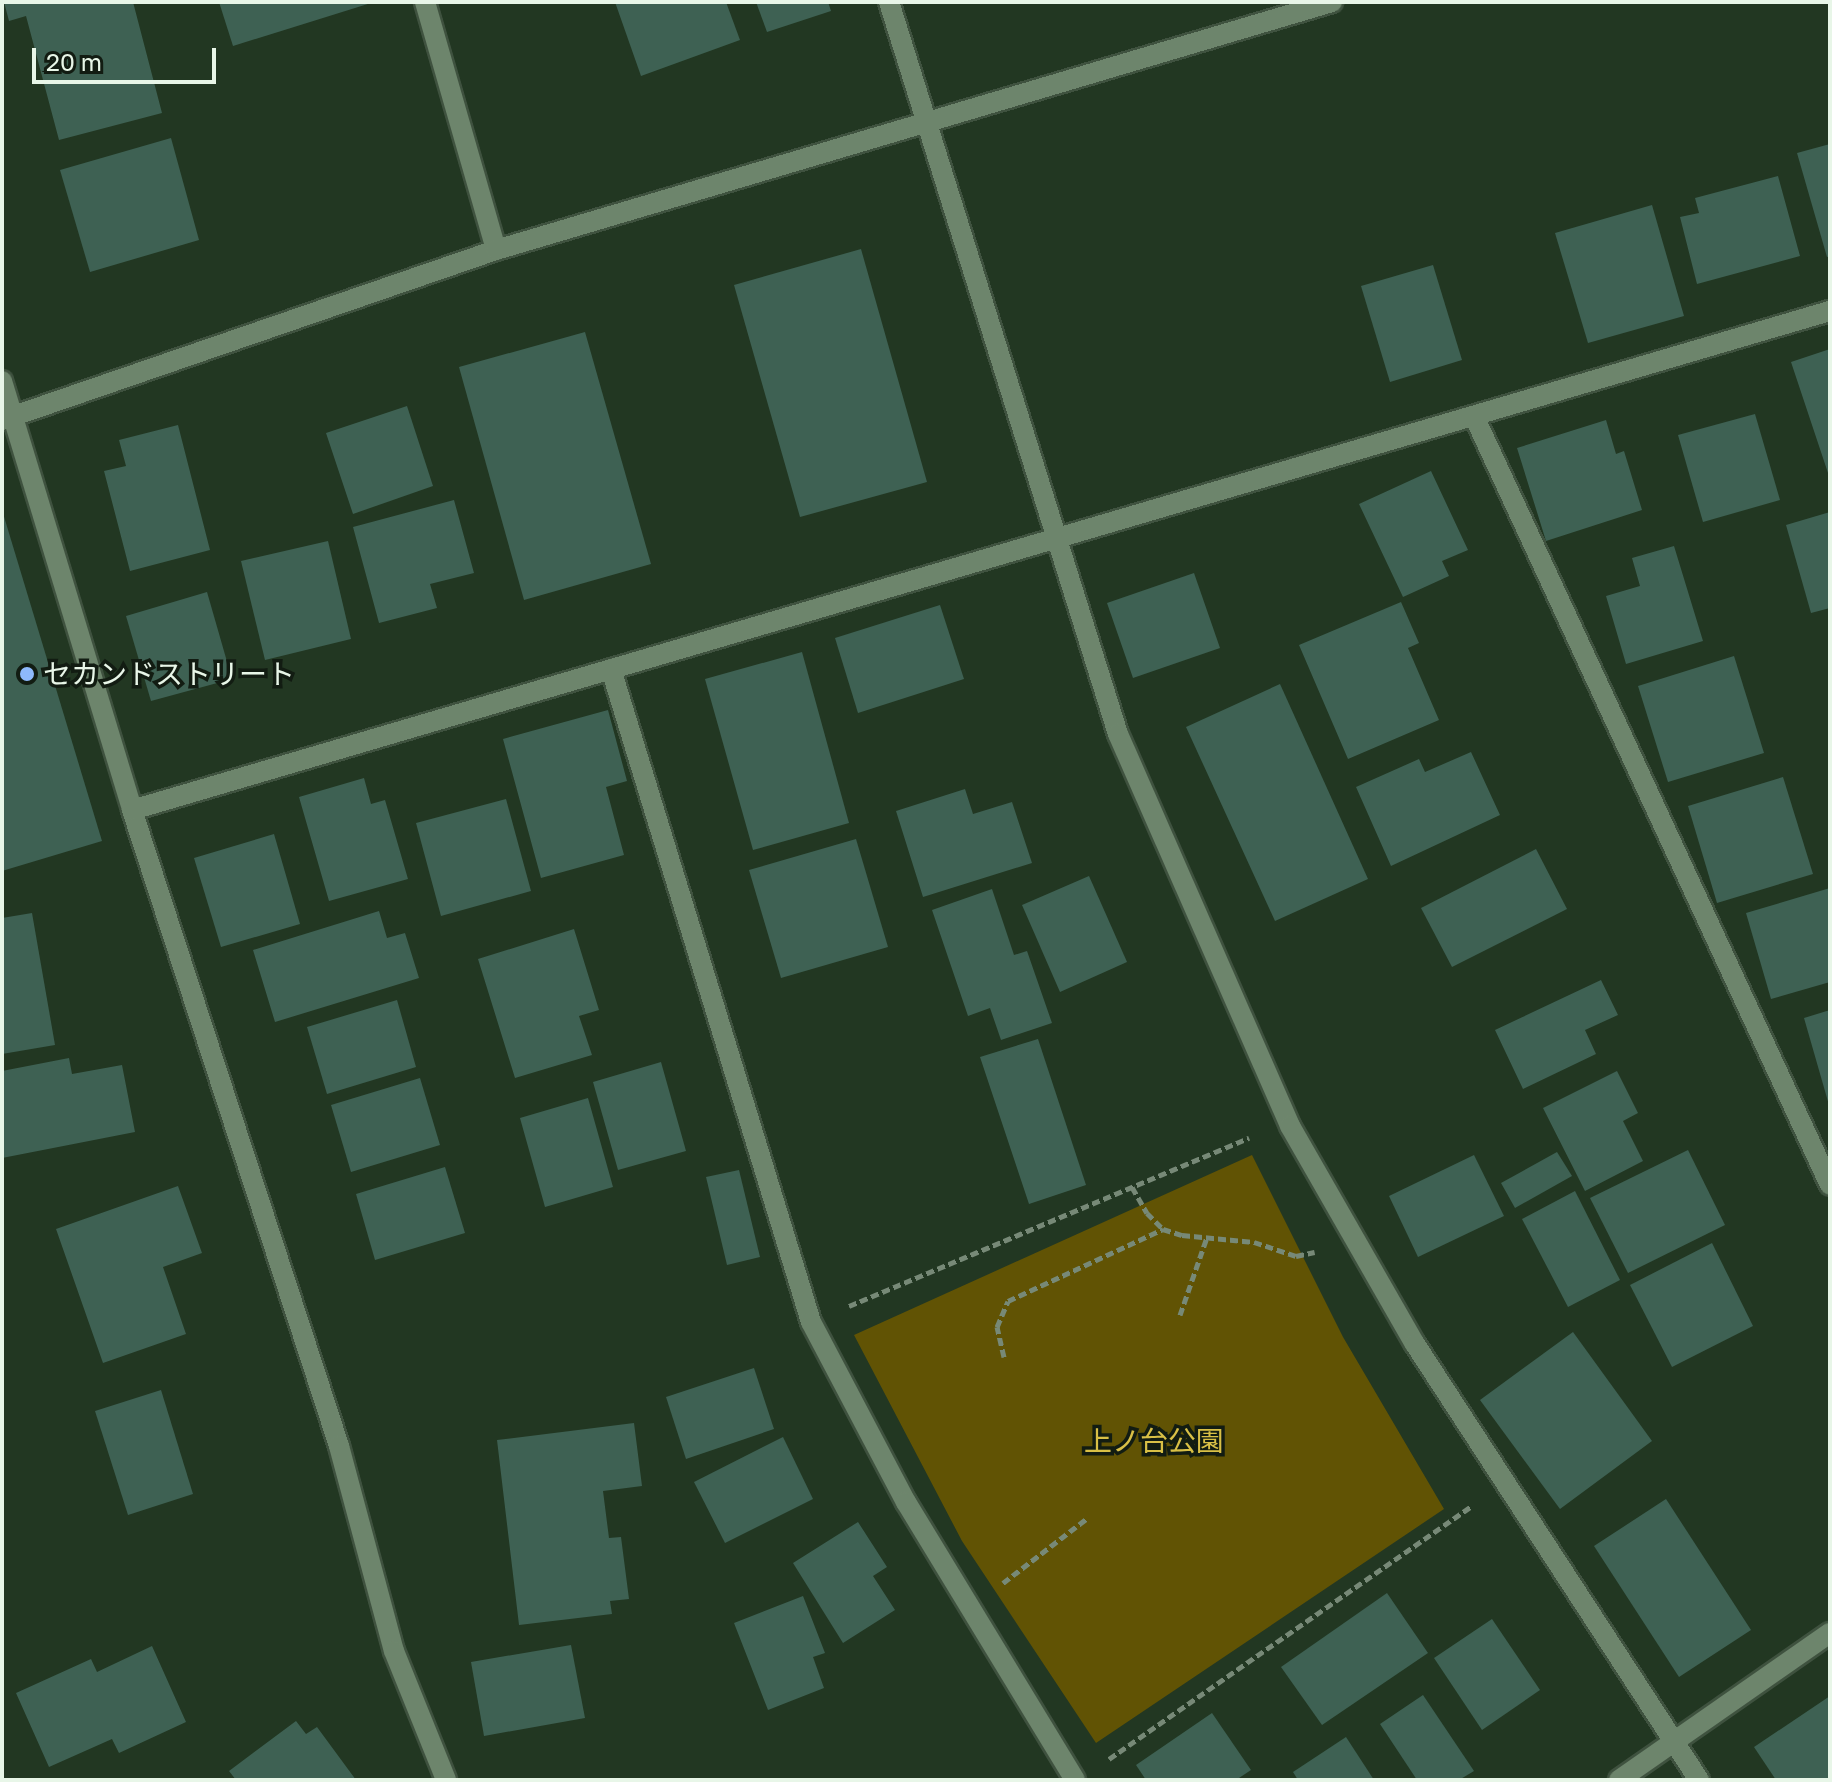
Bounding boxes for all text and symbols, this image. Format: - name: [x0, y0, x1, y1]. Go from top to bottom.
- scale bar: [36, 32, 220, 82]
- text: 20 m: [46, 47, 102, 76]
- place label: セカンドストリート: [43, 657, 295, 691]
- marker: セカンドストリート: [18, 665, 36, 683]
- park label: 上ノ台公園: [1084, 1424, 1224, 1458]

